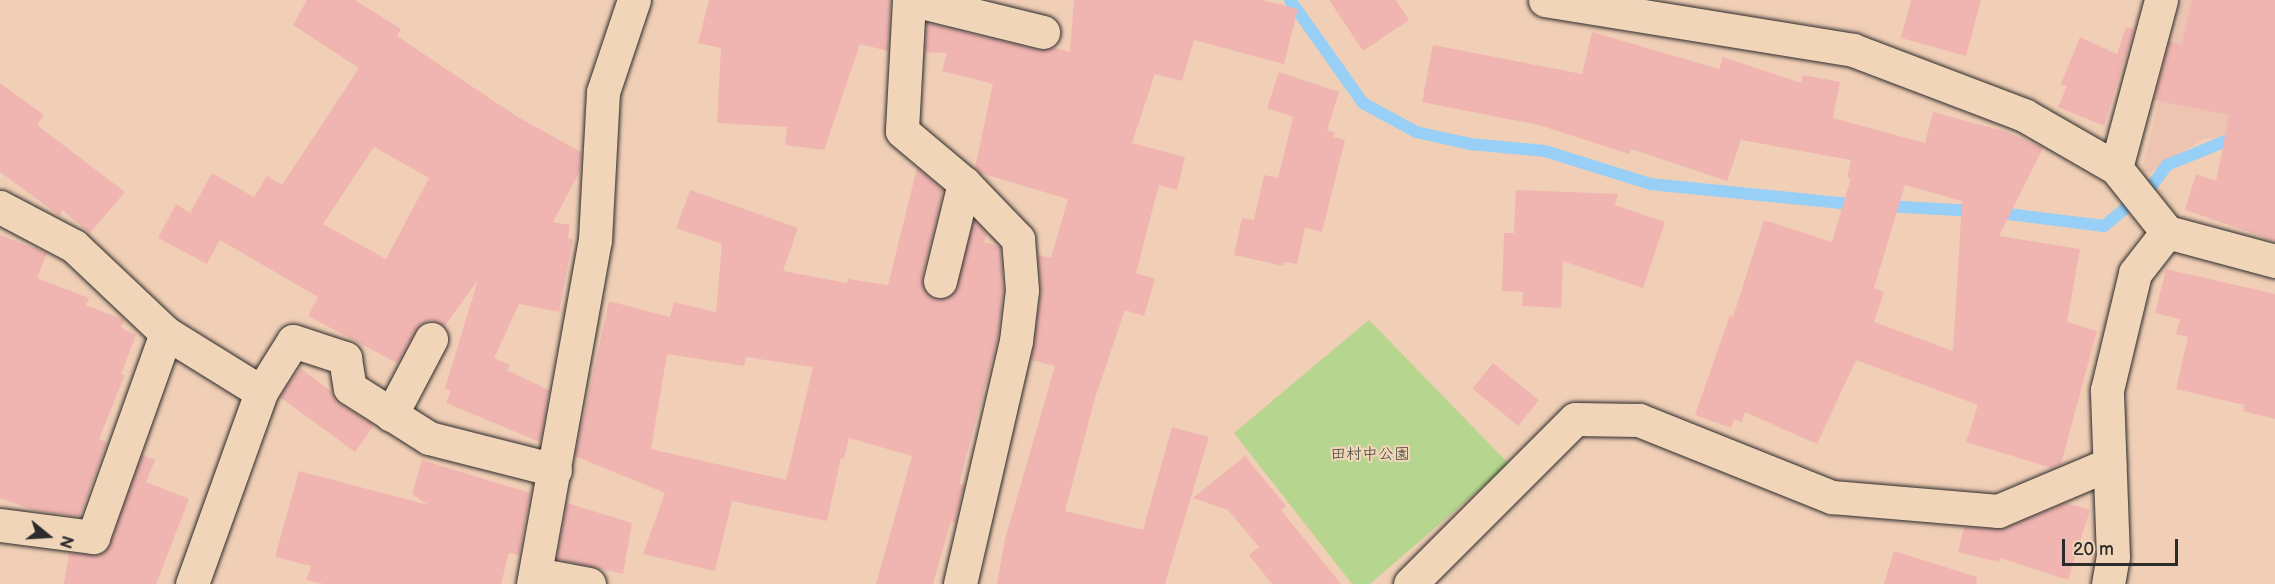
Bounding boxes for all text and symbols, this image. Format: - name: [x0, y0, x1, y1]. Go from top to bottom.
- park label: 田村中公園: [1330, 445, 1410, 465]
- north arrow: [18, 506, 78, 566]
- scale bar: [2065, 527, 2180, 565]
- text: N: [55, 533, 76, 550]
- text: 20 m: [2073, 539, 2114, 560]

